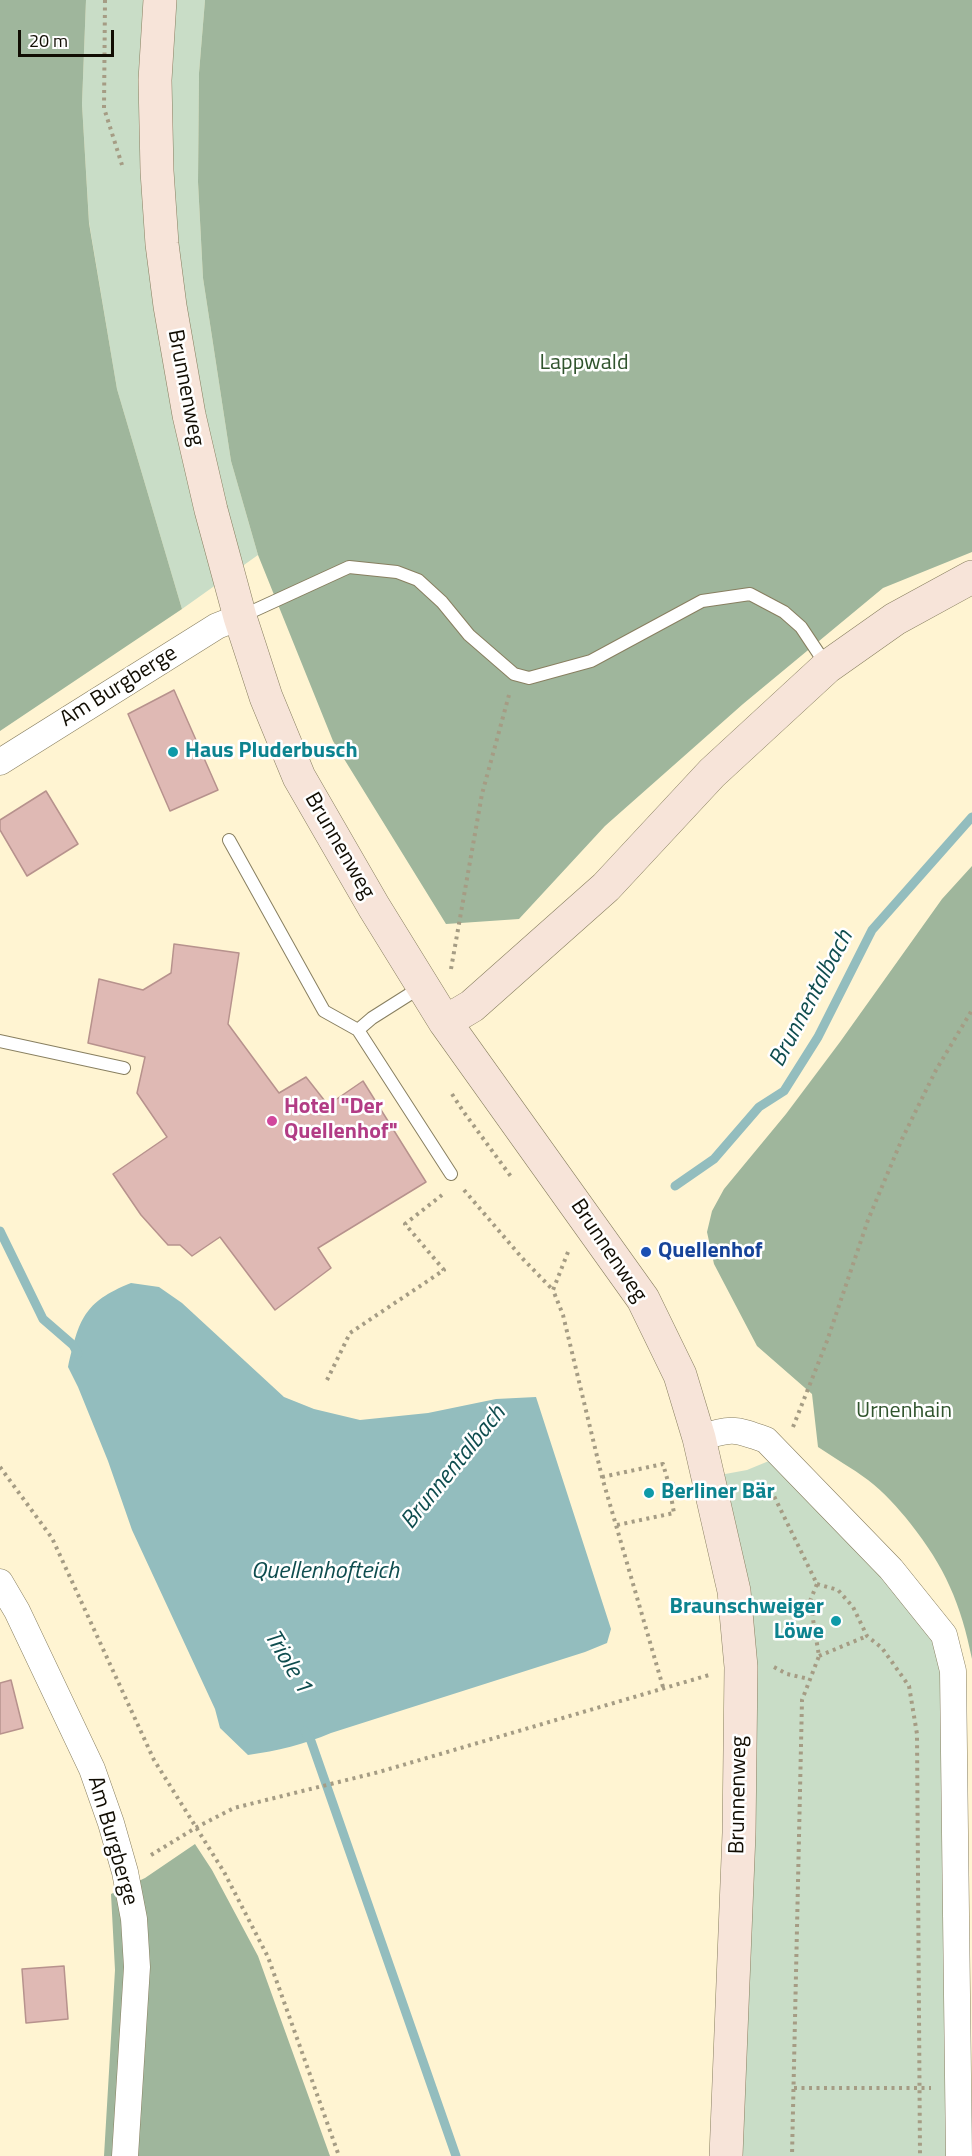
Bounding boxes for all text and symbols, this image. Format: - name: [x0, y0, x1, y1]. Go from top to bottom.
- scale bar: [21, 18, 117, 56]
- text: 20 m: [29, 27, 68, 54]
- street label: Brunnenweg: [161, 327, 209, 449]
- park label: Lappwald: [539, 351, 629, 377]
- street label: Am Burgberge: [56, 641, 182, 733]
- place label: Haus Pluderbusch: [185, 739, 358, 765]
- marker: Haus Pluderbusch: [166, 745, 180, 759]
- street label: Brunnenweg: [298, 788, 380, 904]
- water label: Brunnentalbach: [764, 926, 860, 1072]
- place label: Hotel "Der Quellenhof": [284, 1095, 398, 1146]
- marker: Hotel "Der Quellenhof": [265, 1114, 279, 1128]
- street label: Brunnenweg: [564, 1195, 652, 1307]
- place label: Quellenhof: [658, 1239, 763, 1265]
- marker: Quellenhof: [639, 1245, 653, 1259]
- park label: Urnenhain: [856, 1399, 952, 1425]
- water label: Brunnentalbach: [395, 1400, 513, 1536]
- place label: Berliner Bär: [661, 1480, 775, 1506]
- marker: Berliner Bär: [642, 1486, 656, 1500]
- water label: Quellenhofteich: [251, 1558, 399, 1586]
- place label: Braunschweiger Löwe: [670, 1595, 824, 1646]
- marker: Braunschweiger Löwe: [829, 1614, 843, 1628]
- water label: Triole 1: [257, 1625, 317, 1699]
- street label: Brunnenweg: [725, 1736, 753, 1854]
- street label: Am Burgberge: [81, 1773, 143, 1909]

